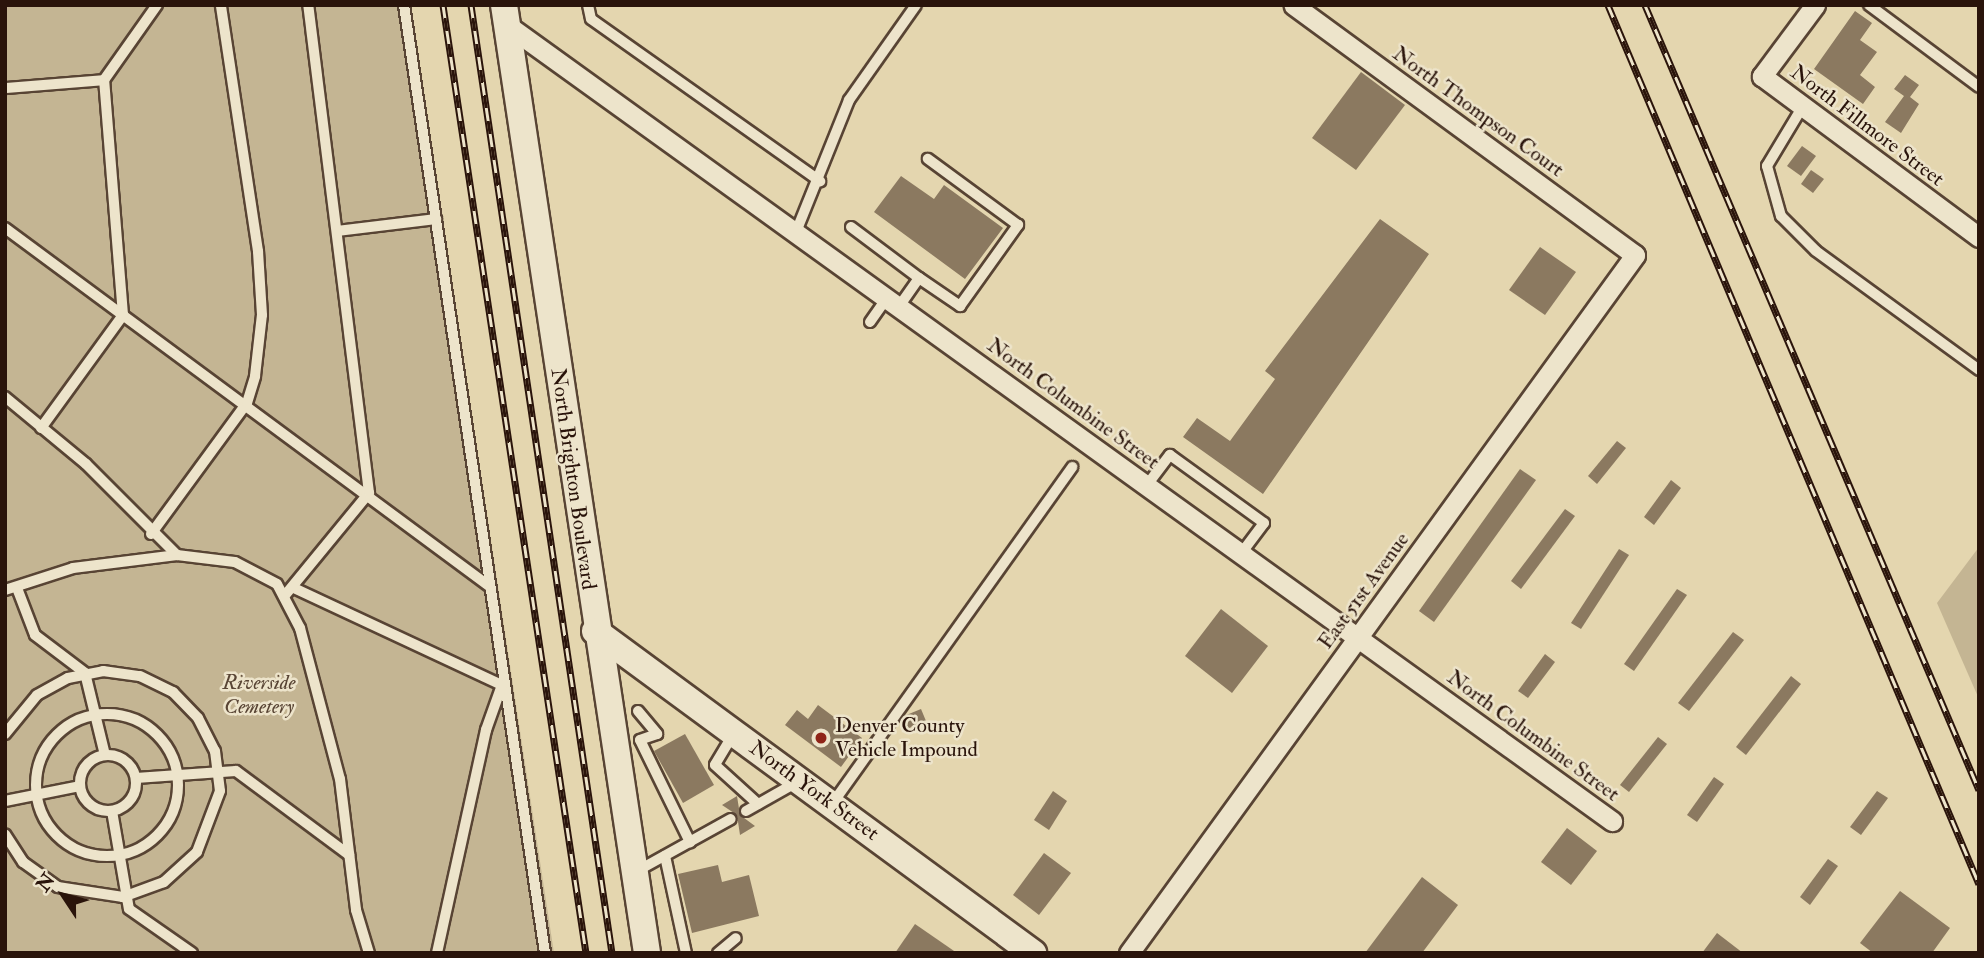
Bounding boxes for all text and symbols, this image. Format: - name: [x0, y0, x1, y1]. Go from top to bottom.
- street label: North Thompson Court: [1387, 41, 1569, 183]
- street label: North Fillmore Street: [1785, 60, 1949, 192]
- street label: North Columbine Street: [982, 333, 1164, 475]
- street label: North Brighton Boulevard: [545, 367, 601, 591]
- street label: East 51st Avenue: [1313, 528, 1415, 654]
- street label: North Columbine Street: [1442, 665, 1624, 807]
- park label: Riverside Cemetery: [223, 670, 295, 720]
- place label: Denver County Vehicle Impound: [835, 713, 978, 763]
- marker: Denver County Vehicle Impound: [813, 730, 829, 746]
- street label: North York Street: [744, 736, 884, 846]
- north arrow: [28, 860, 98, 930]
- text: N: [31, 869, 61, 897]

